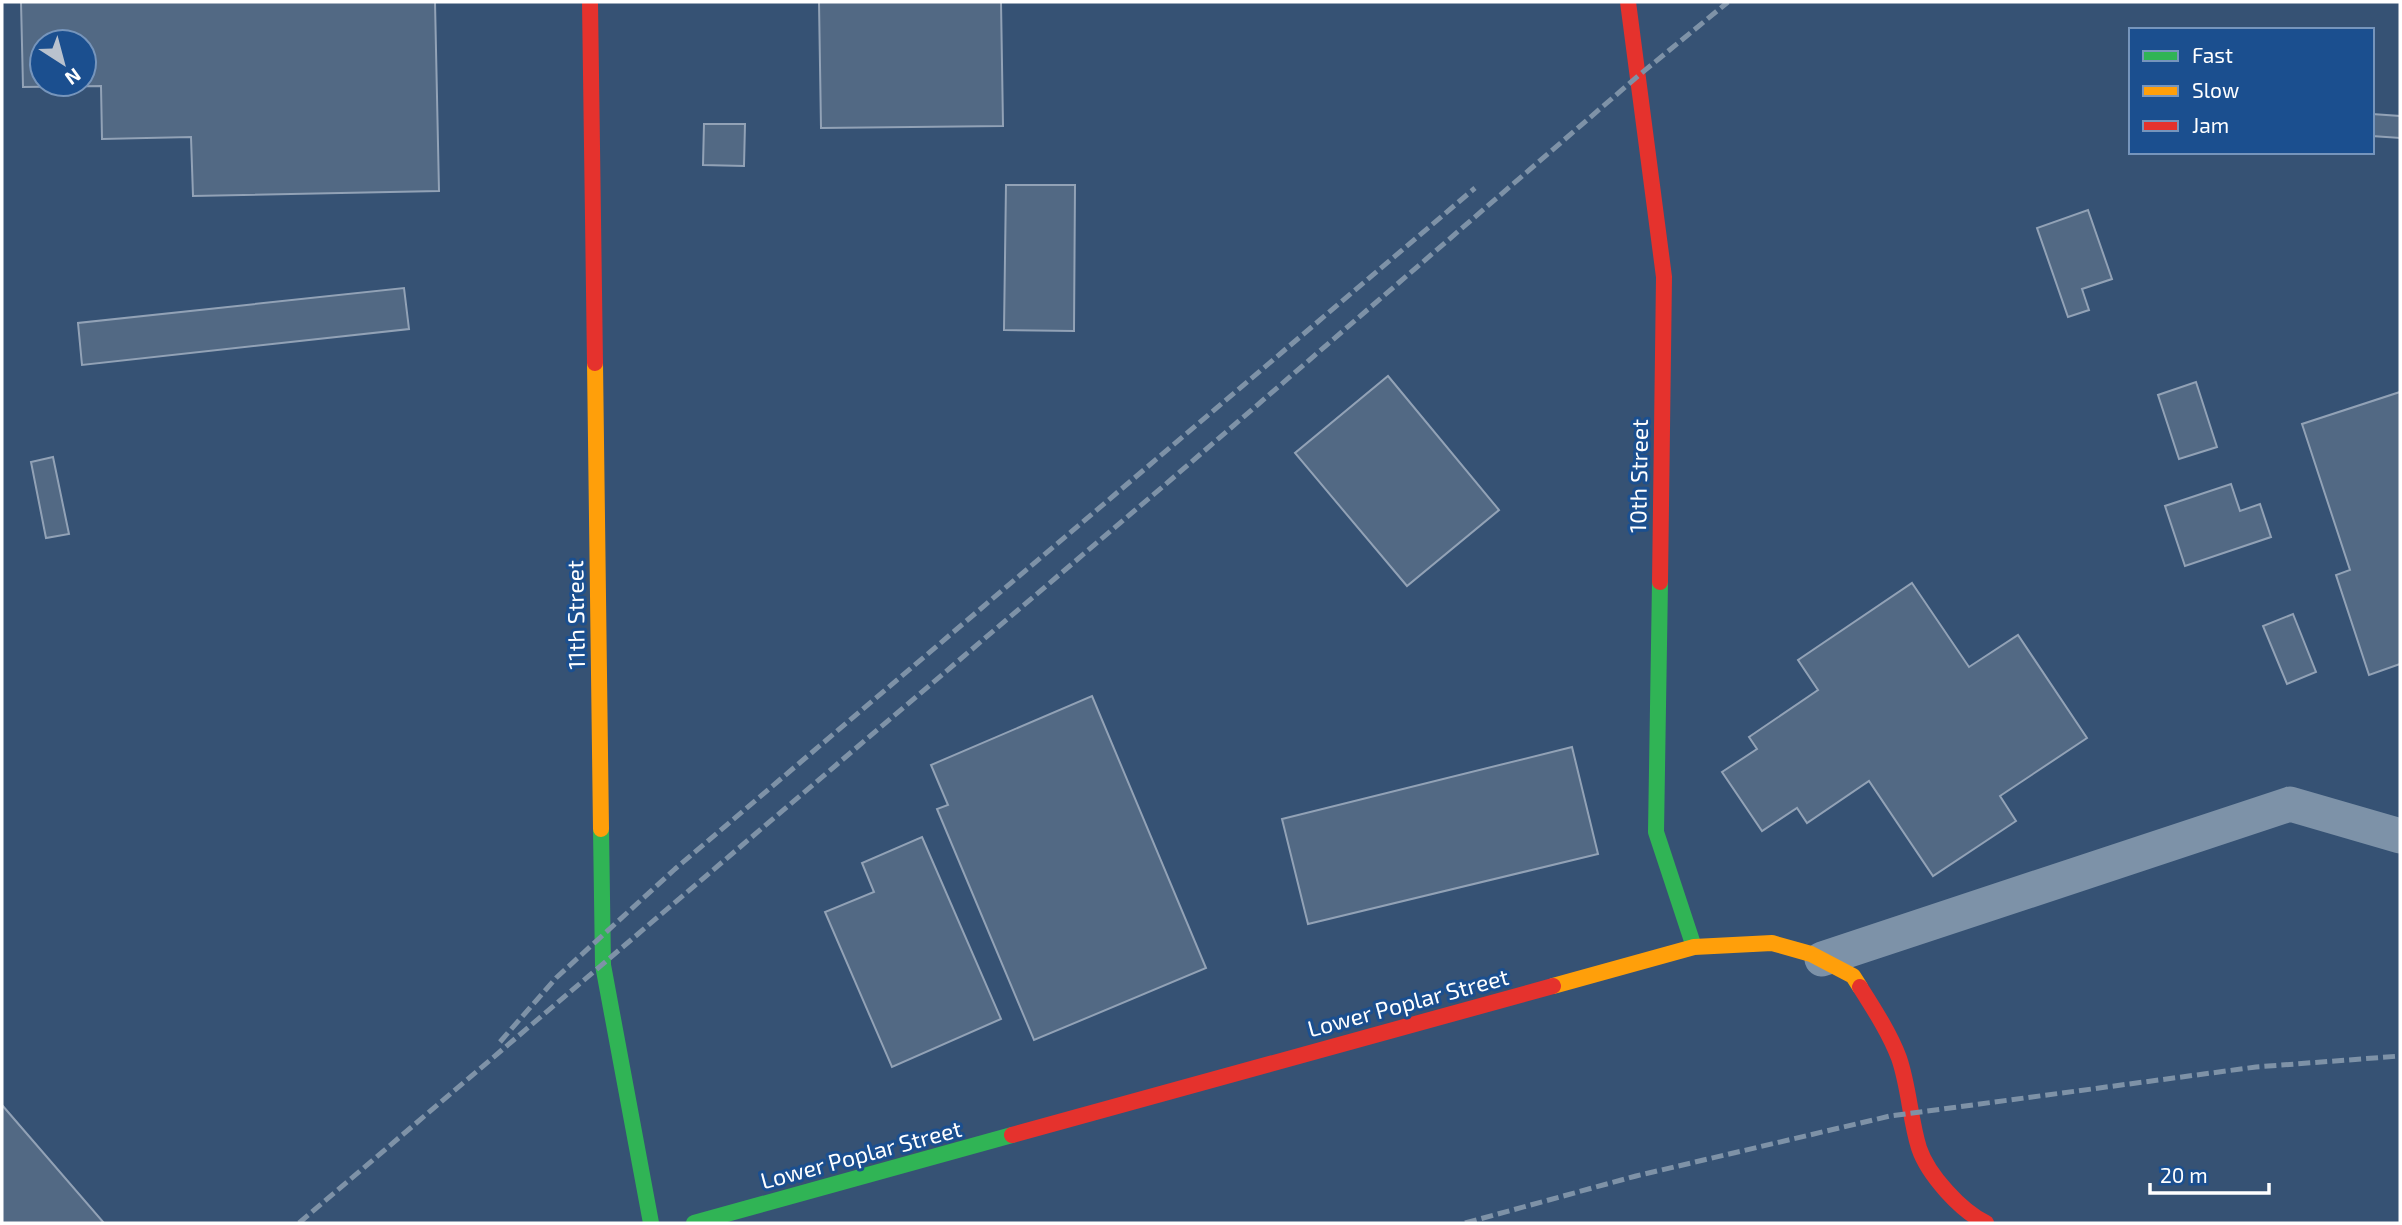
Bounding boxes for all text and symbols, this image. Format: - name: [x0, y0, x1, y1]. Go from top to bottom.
- north arrow: [28, 28, 98, 98]
- legend: [2129, 28, 2374, 154]
- text: Fast: [2192, 42, 2233, 67]
- text: N: [61, 64, 86, 90]
- text: Slow: [2192, 77, 2239, 102]
- text: Jam: [2192, 112, 2229, 137]
- street label: 10th Street: [1623, 418, 1653, 533]
- street label: 11th Street: [560, 560, 590, 670]
- street label: Lower Poplar Street: [1304, 962, 1512, 1042]
- street label: Lower Poplar Street: [757, 1114, 965, 1194]
- scale bar: [2150, 1152, 2269, 1196]
- text: 20 m: [2160, 1162, 2208, 1187]

